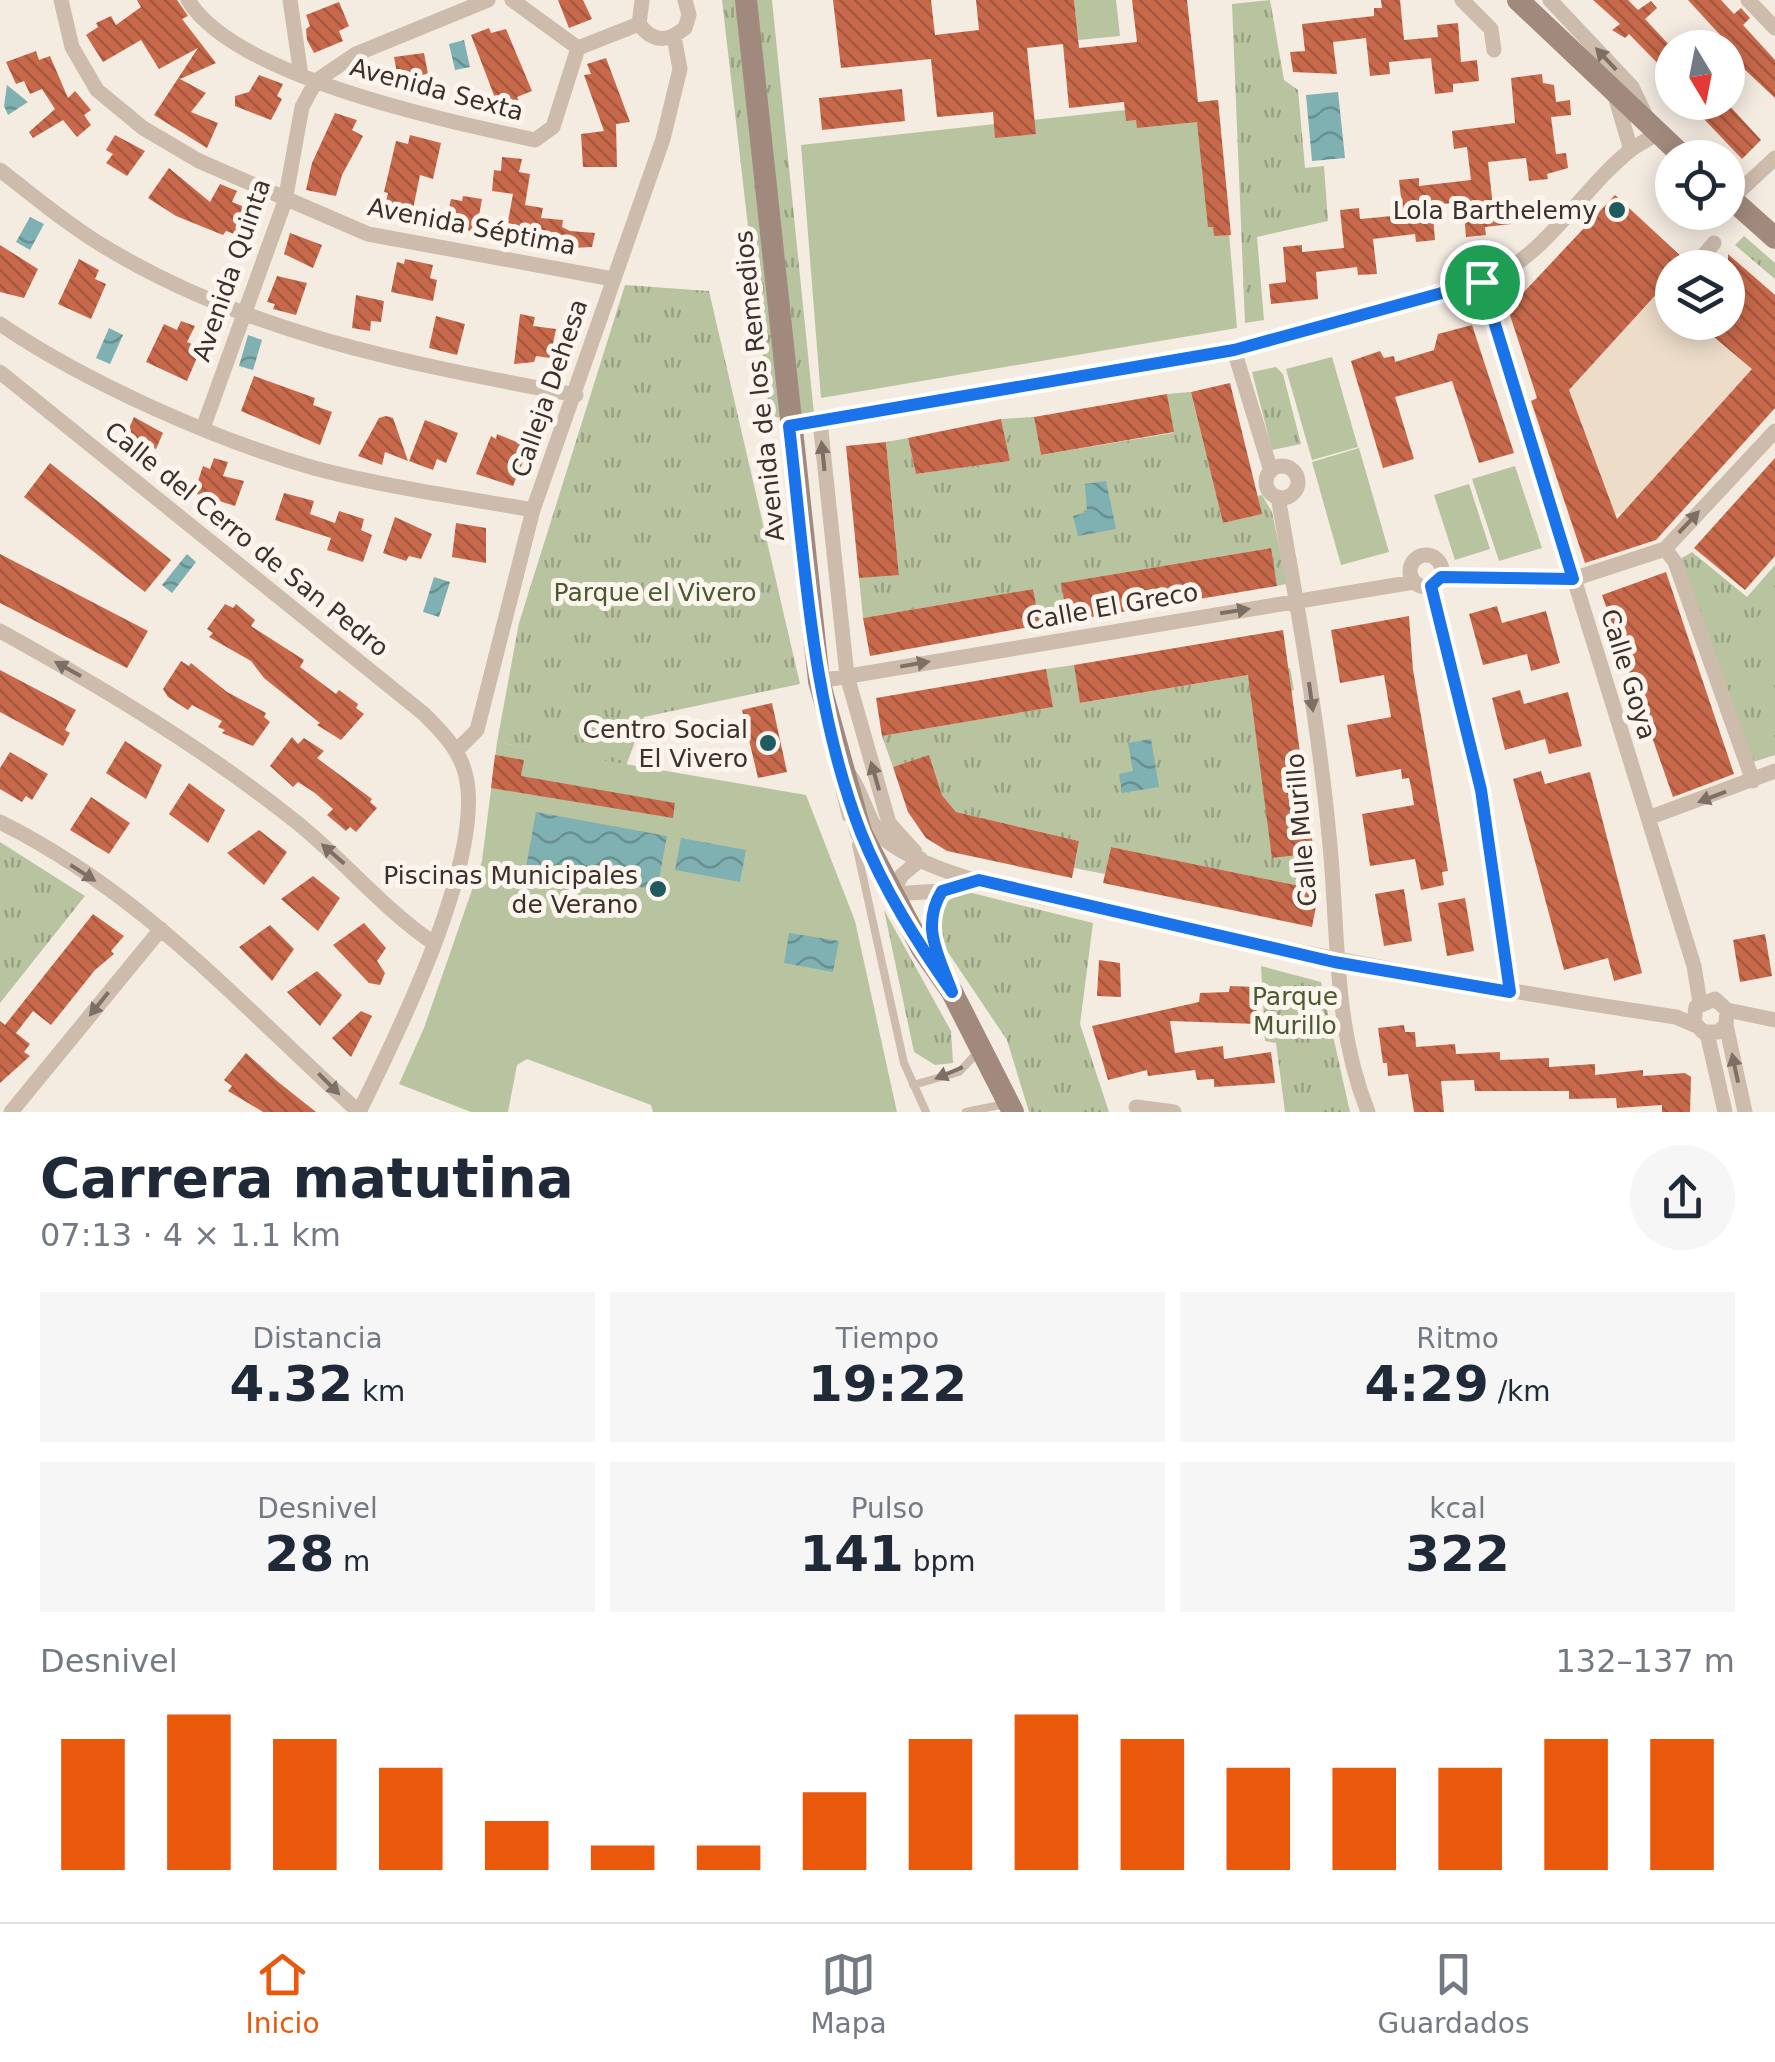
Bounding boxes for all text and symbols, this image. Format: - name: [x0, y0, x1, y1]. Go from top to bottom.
- north arrow: [1655, 30, 1745, 120]
- map controls: [1655, 30, 1745, 340]
- one-way arrow: [1595, 47, 1618, 71]
- street label: Avenida Sexta: [347, 52, 527, 127]
- button: locate: [1655, 140, 1745, 230]
- street label: Avenida Quinta: [187, 175, 276, 365]
- street label: Avenida Séptima: [365, 192, 578, 261]
- place label: Lola Barthelemy: [1393, 196, 1597, 225]
- marker: Lola Barthelemy: [1606, 199, 1628, 221]
- street label: Avenida de los Remedios: [729, 229, 790, 543]
- pin: [1440, 240, 1525, 325]
- button: layers: [1655, 250, 1745, 340]
- icon: arrive: [1455, 255, 1510, 310]
- street label: Calleja Dehesa: [505, 295, 594, 481]
- street label: Calle del Cerro de San Pedro: [99, 416, 394, 663]
- one-way arrow: [815, 439, 831, 471]
- one-way arrow: [1677, 511, 1700, 535]
- street label: Calle El Greco: [1024, 577, 1200, 636]
- park label: Parque el Vivero: [553, 578, 757, 607]
- one-way arrow: [1220, 602, 1252, 618]
- street label: Calle Goya: [1595, 605, 1662, 743]
- one-way arrow: [900, 656, 931, 671]
- one-way arrow: [53, 660, 82, 677]
- one-way arrow: [1304, 682, 1320, 713]
- place label: Centro Social El Vivero: [582, 715, 748, 773]
- marker: Centro Social El Vivero: [757, 732, 779, 754]
- street label: Calle Murillo: [1280, 752, 1323, 908]
- one-way arrow: [867, 760, 882, 791]
- one-way arrow: [1697, 789, 1727, 805]
- one-way arrow: [321, 844, 346, 866]
- place label: Piscinas Municipales de Verano: [383, 861, 638, 919]
- one-way arrow: [69, 863, 97, 881]
- marker: Piscinas Municipales de Verano: [647, 878, 669, 900]
- park label: Parque Murillo: [1252, 982, 1338, 1040]
- one-way arrow: [89, 992, 110, 1017]
- one-way arrow: [1727, 1052, 1742, 1083]
- one-way arrow: [934, 1065, 964, 1081]
- one-way arrow: [317, 1072, 341, 1095]
- button: share: [1630, 1145, 1735, 1250]
- text: Carrera matutina: [40, 1146, 574, 1210]
- text: 07:13 · 4 × 1.1 km: [40, 1216, 341, 1254]
- text: Distancia: [252, 1322, 383, 1355]
- text: Tiempo: [836, 1322, 939, 1355]
- text: Ritmo: [1416, 1322, 1499, 1355]
- text: 4.32: [230, 1355, 353, 1413]
- text: 19:22: [808, 1355, 967, 1413]
- text: 4:29: [1364, 1355, 1489, 1413]
- text: km: [353, 1375, 405, 1408]
- text: /km: [1489, 1375, 1551, 1408]
- text: Desnivel: [257, 1492, 378, 1525]
- text: Pulso: [851, 1492, 924, 1525]
- text: kcal: [1429, 1492, 1486, 1525]
- text: 28: [265, 1525, 334, 1583]
- text: 141: [799, 1525, 904, 1583]
- text: 322: [1405, 1525, 1510, 1583]
- text: m: [334, 1545, 370, 1578]
- text: bpm: [904, 1545, 976, 1578]
- text: Desnivel: [40, 1642, 178, 1680]
- text: 132–137 m: [1556, 1642, 1735, 1680]
- tab: Inicio: [245, 1947, 320, 2040]
- tab: Mapa: [810, 1947, 887, 2040]
- tab: Guardados: [1377, 1947, 1530, 2040]

